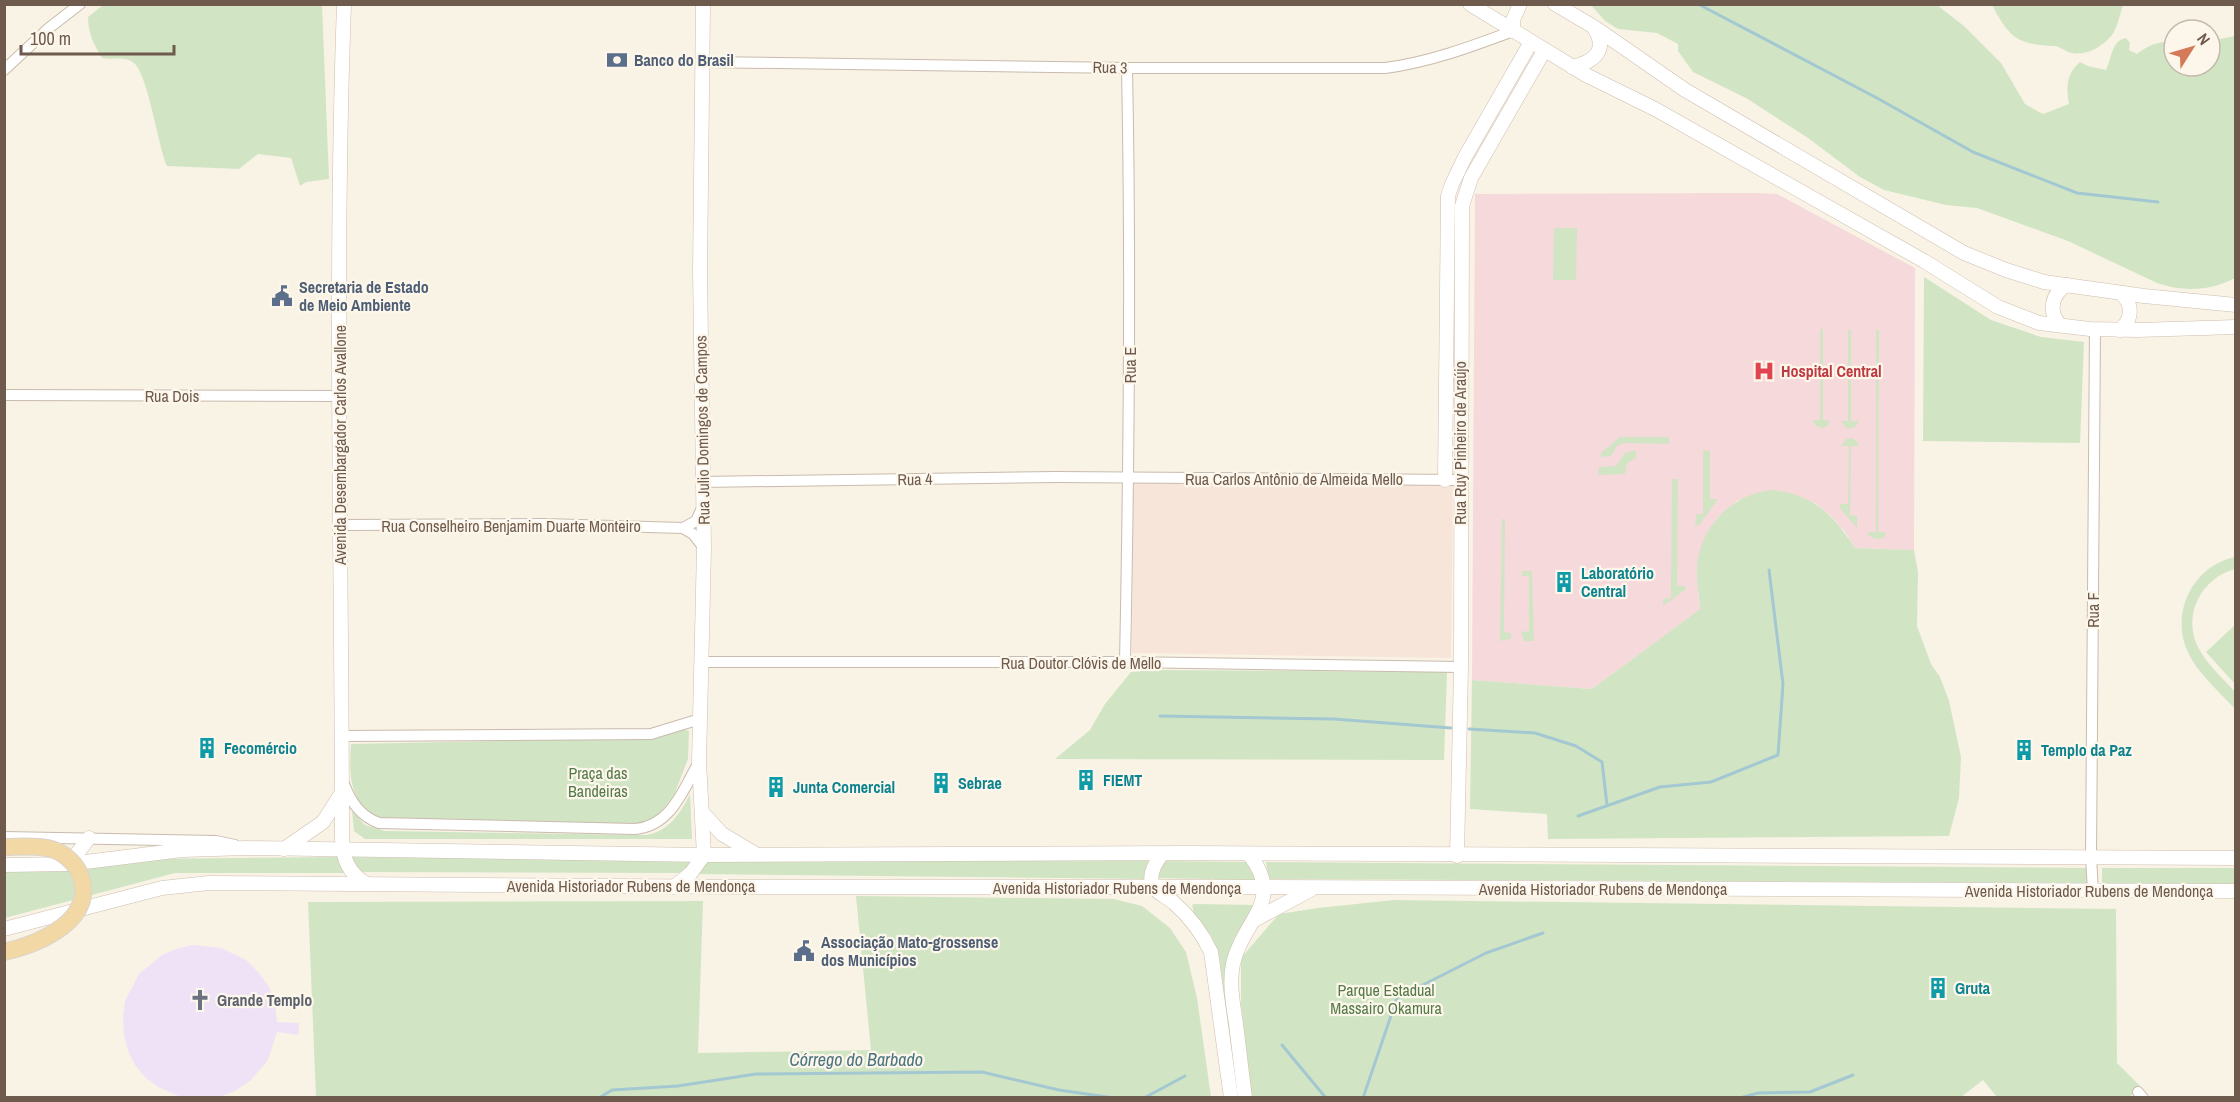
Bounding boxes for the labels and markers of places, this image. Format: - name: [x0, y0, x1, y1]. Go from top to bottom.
- bank icon: Banco do Brasil: [605, 48, 629, 72]
- place label: Banco do Brasil: [634, 49, 734, 71]
- place label: Secretaria de Estado de Meio Ambiente: [299, 276, 429, 316]
- public building icon: Secretaria de Estado de Meio Ambiente: [270, 284, 294, 308]
- hospital icon: Hospital Central: [1752, 359, 1776, 383]
- place label: Hospital Central: [1781, 360, 1882, 382]
- place label: Laboratório Central: [1581, 562, 1654, 602]
- building icon: Laboratório Central: [1552, 570, 1576, 594]
- building icon: Fecomércio: [195, 736, 219, 760]
- place label: Fecomércio: [224, 737, 297, 759]
- building icon: Templo da Paz: [2012, 738, 2036, 762]
- place label: Templo da Paz: [2041, 739, 2132, 761]
- building icon: FIEMT: [1074, 768, 1098, 792]
- place label: FIEMT: [1103, 769, 1142, 791]
- building icon: Sebrae: [929, 771, 953, 795]
- place label: Sebrae: [958, 772, 1002, 794]
- building icon: Junta Comercial: [764, 775, 788, 799]
- place label: Junta Comercial: [793, 776, 895, 798]
- place label: Associação Mato-grossense dos Municípios: [821, 931, 998, 971]
- public building icon: Associação Mato-grossense dos Municípios: [792, 939, 816, 963]
- building icon: Gruta: [1926, 976, 1950, 1000]
- place label: Gruta: [1955, 977, 1991, 999]
- church icon: Grande Templo: [188, 988, 212, 1012]
- place label: Grande Templo: [217, 989, 312, 1011]

